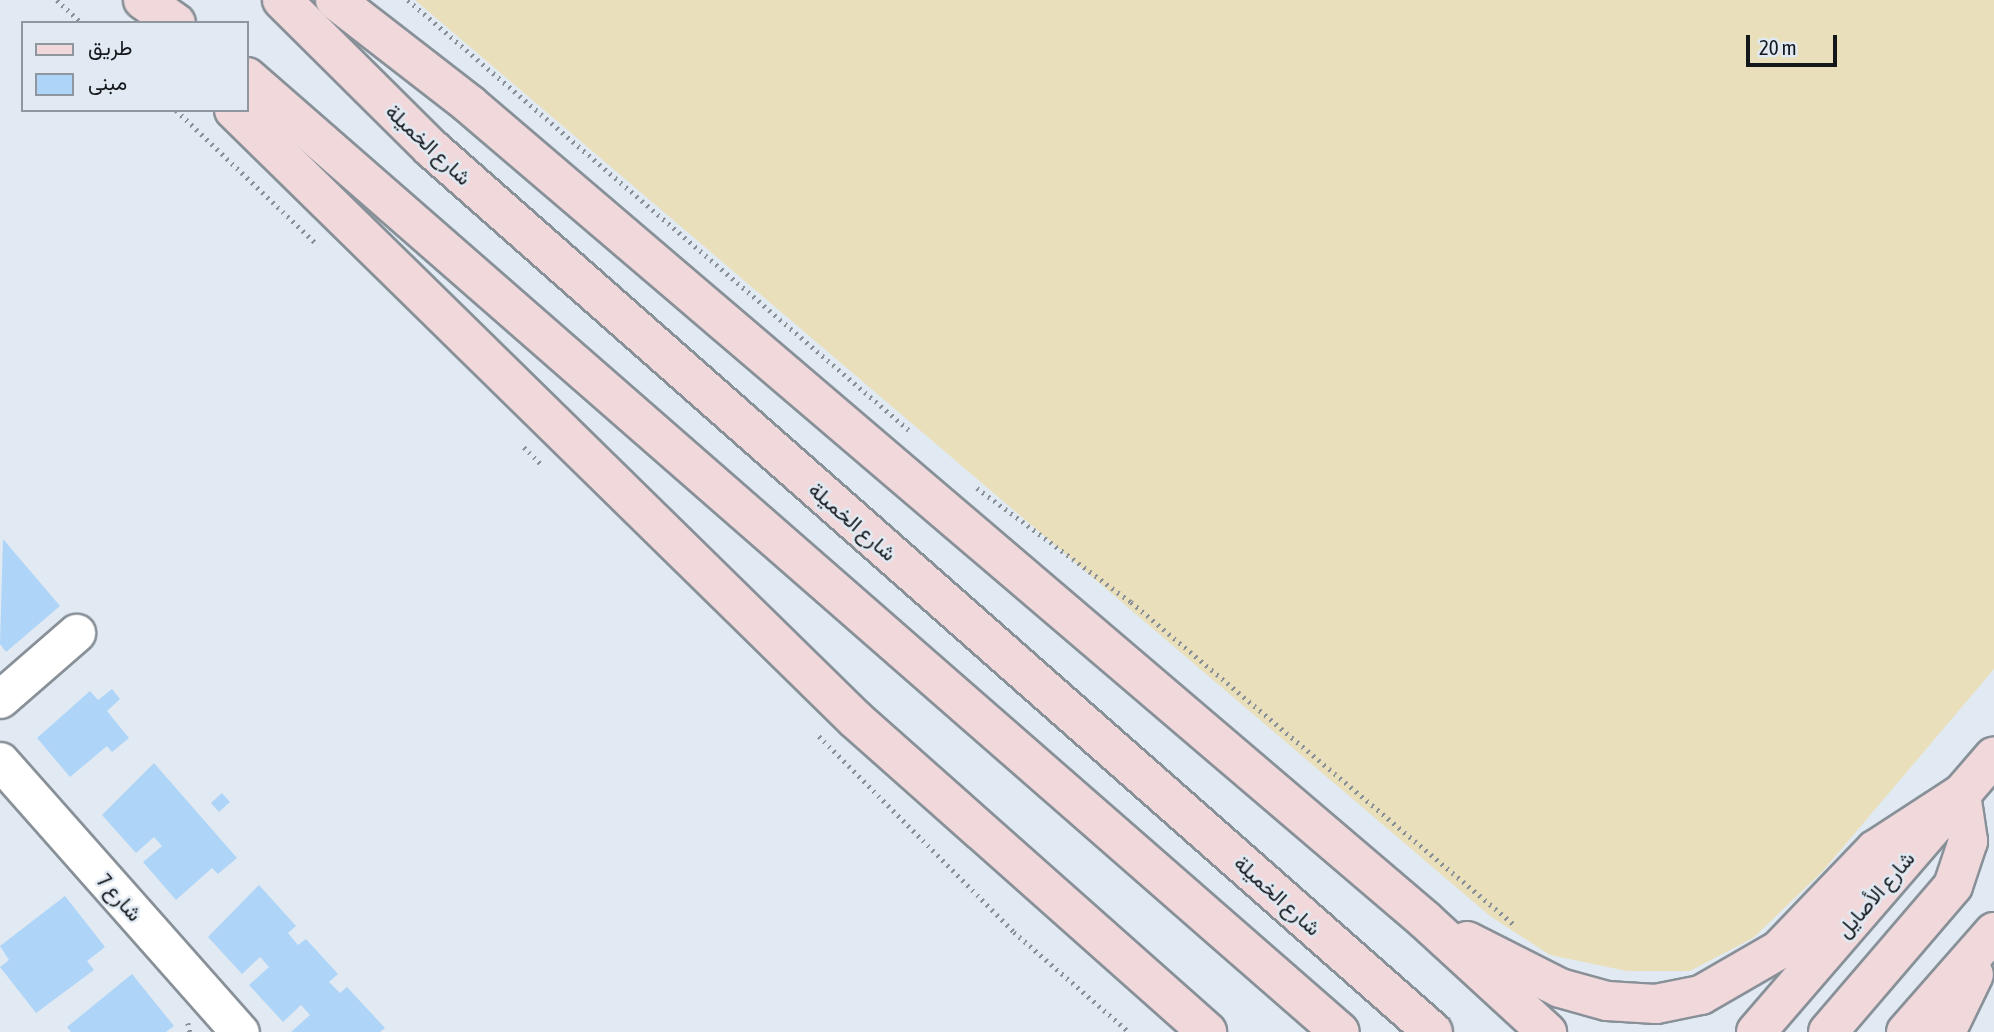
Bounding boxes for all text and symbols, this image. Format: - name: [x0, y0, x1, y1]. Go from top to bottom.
- legend: [21, 21, 248, 112]
- scale bar: [1749, 21, 1840, 65]
- text: طريق: [88, 35, 133, 59]
- text: 20 m: [1759, 35, 1797, 59]
- text: مبنى: [88, 70, 127, 94]
- street label: شارع الخميلة: [381, 98, 477, 190]
- street label: شارع الخميلة: [804, 476, 902, 566]
- street label: شارع الأصايل: [1831, 846, 1919, 942]
- street label: شارع الخميلة: [1230, 850, 1326, 940]
- street label: شارع 7: [92, 868, 148, 926]

